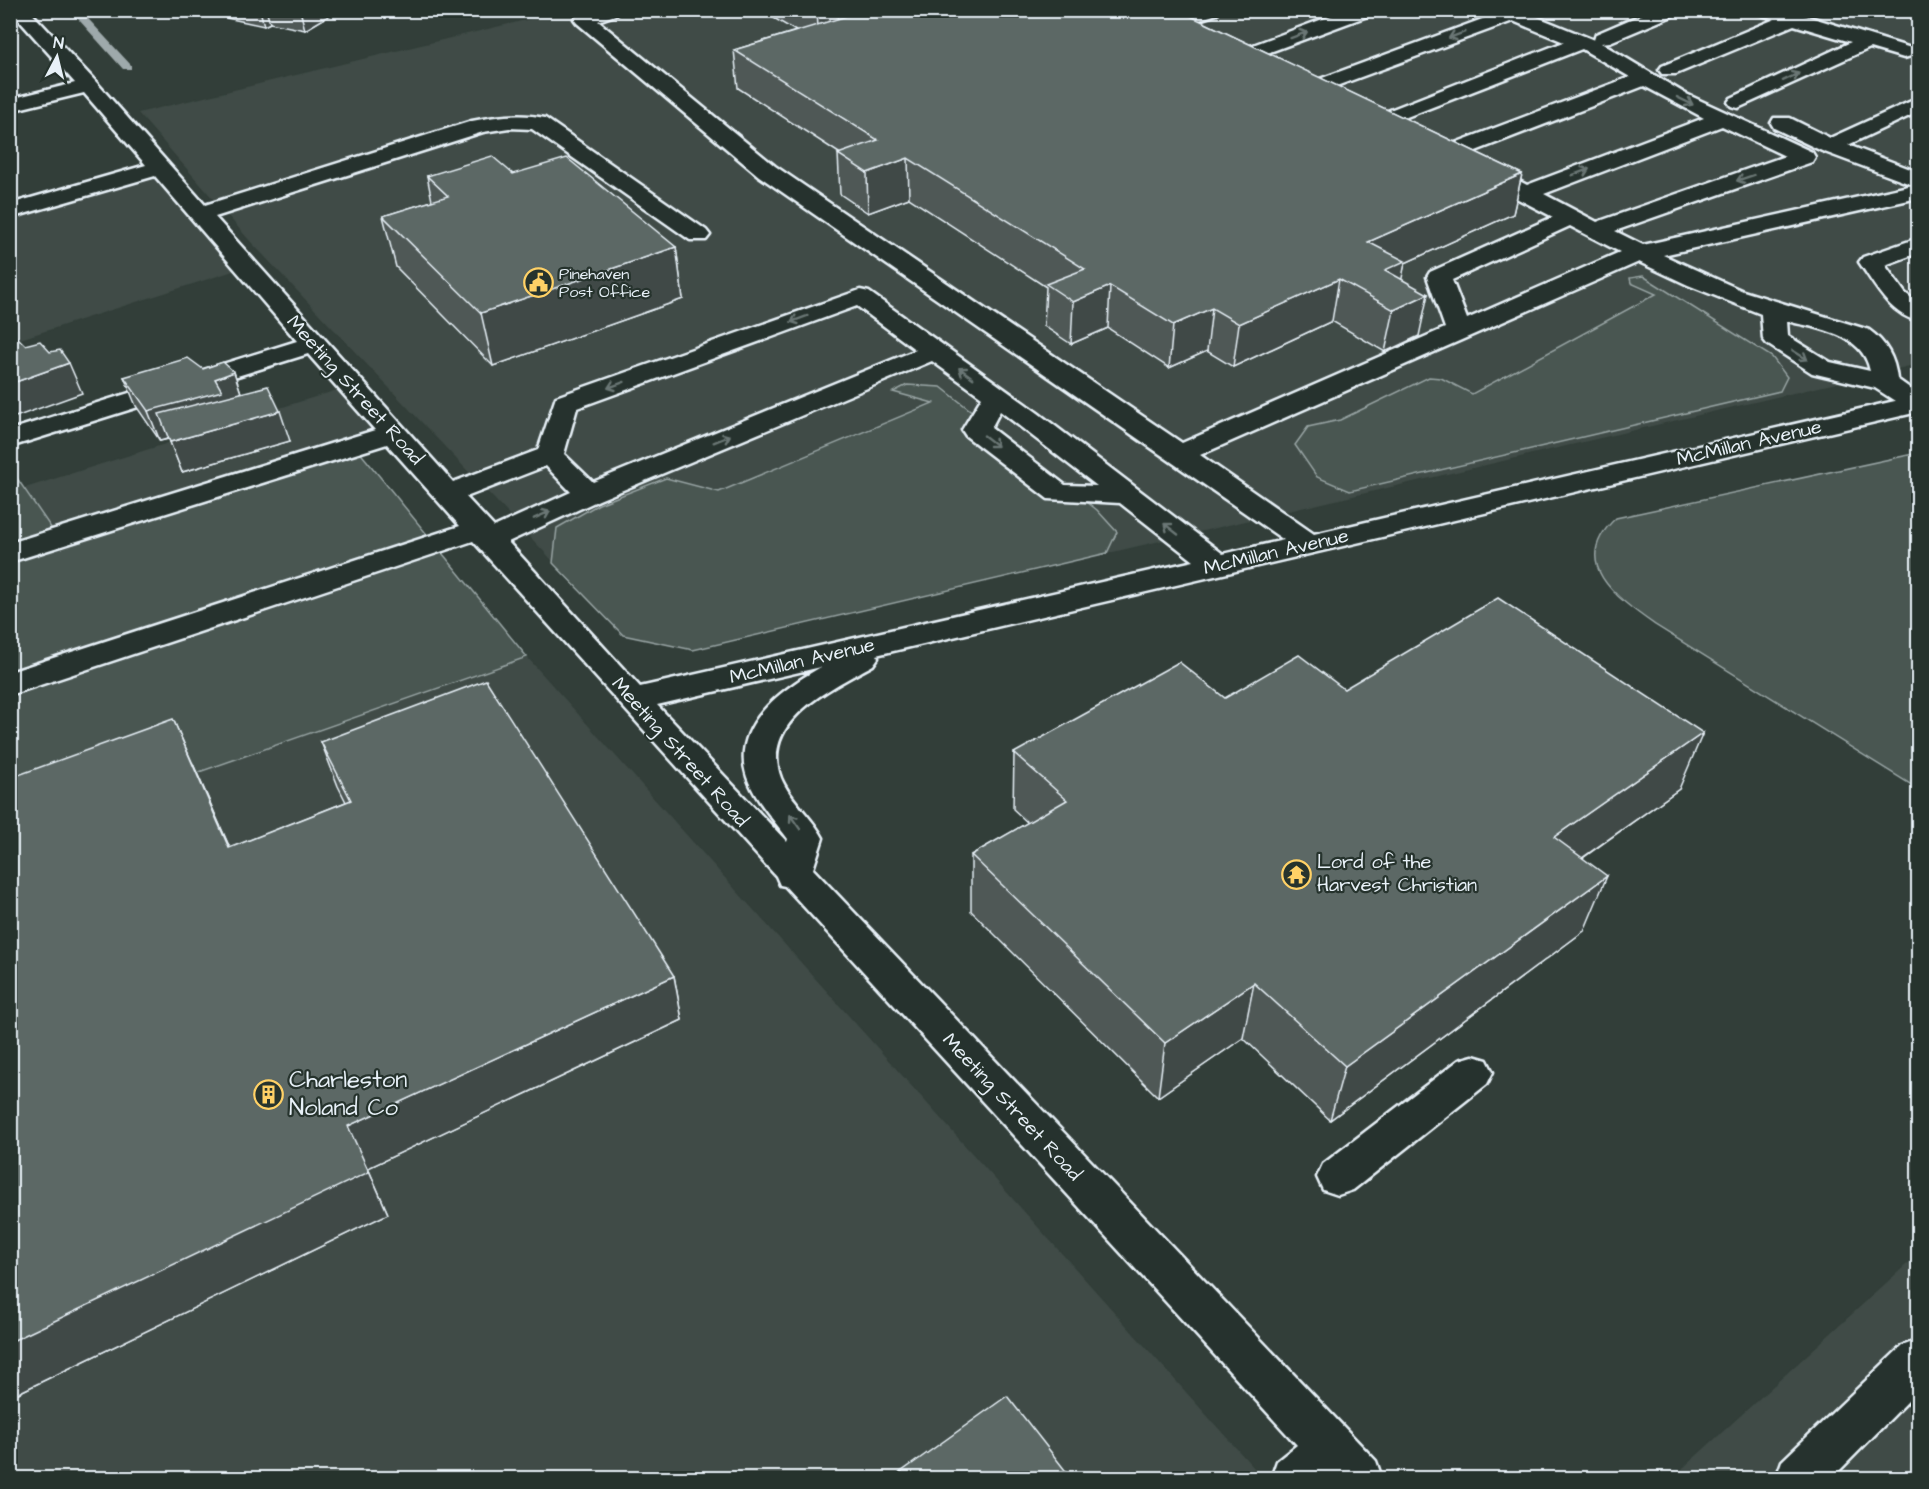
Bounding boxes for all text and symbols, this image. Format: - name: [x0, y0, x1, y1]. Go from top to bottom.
- north arrow: [27, 27, 87, 87]
- one-way arrow: [1290, 28, 1308, 39]
- one-way arrow: [1448, 30, 1467, 41]
- text: N: [52, 32, 65, 55]
- one-way arrow: [1781, 71, 1799, 83]
- one-way arrow: [1676, 96, 1694, 108]
- one-way arrow: [1571, 166, 1589, 177]
- one-way arrow: [1736, 174, 1755, 185]
- place label: Pinehaven Post Office: [559, 263, 650, 303]
- public building icon: Pinehaven Post Office: [522, 267, 554, 299]
- street label: Meeting Street Road: [279, 309, 430, 472]
- one-way arrow: [790, 315, 809, 326]
- one-way arrow: [1791, 349, 1808, 361]
- one-way arrow: [959, 367, 975, 379]
- one-way arrow: [607, 381, 626, 392]
- street label: McMillan Avenue: [1674, 413, 1825, 473]
- one-way arrow: [712, 433, 731, 444]
- one-way arrow: [983, 434, 999, 447]
- one-way arrow: [533, 509, 551, 521]
- street label: McMillan Avenue: [1201, 522, 1352, 582]
- one-way arrow: [1164, 523, 1180, 536]
- street label: McMillan Avenue: [727, 631, 878, 691]
- street label: Meeting Street Road: [604, 671, 755, 834]
- one-way arrow: [789, 814, 801, 830]
- place label: Lord of the Harvest Christian: [1317, 848, 1477, 899]
- temple icon: Lord of the Harvest Christian: [1280, 858, 1312, 890]
- street label: Meeting Street Road: [935, 1027, 1088, 1188]
- place label: Charleston Noland Co: [289, 1063, 407, 1125]
- building icon: Charleston Noland Co: [252, 1078, 284, 1110]

